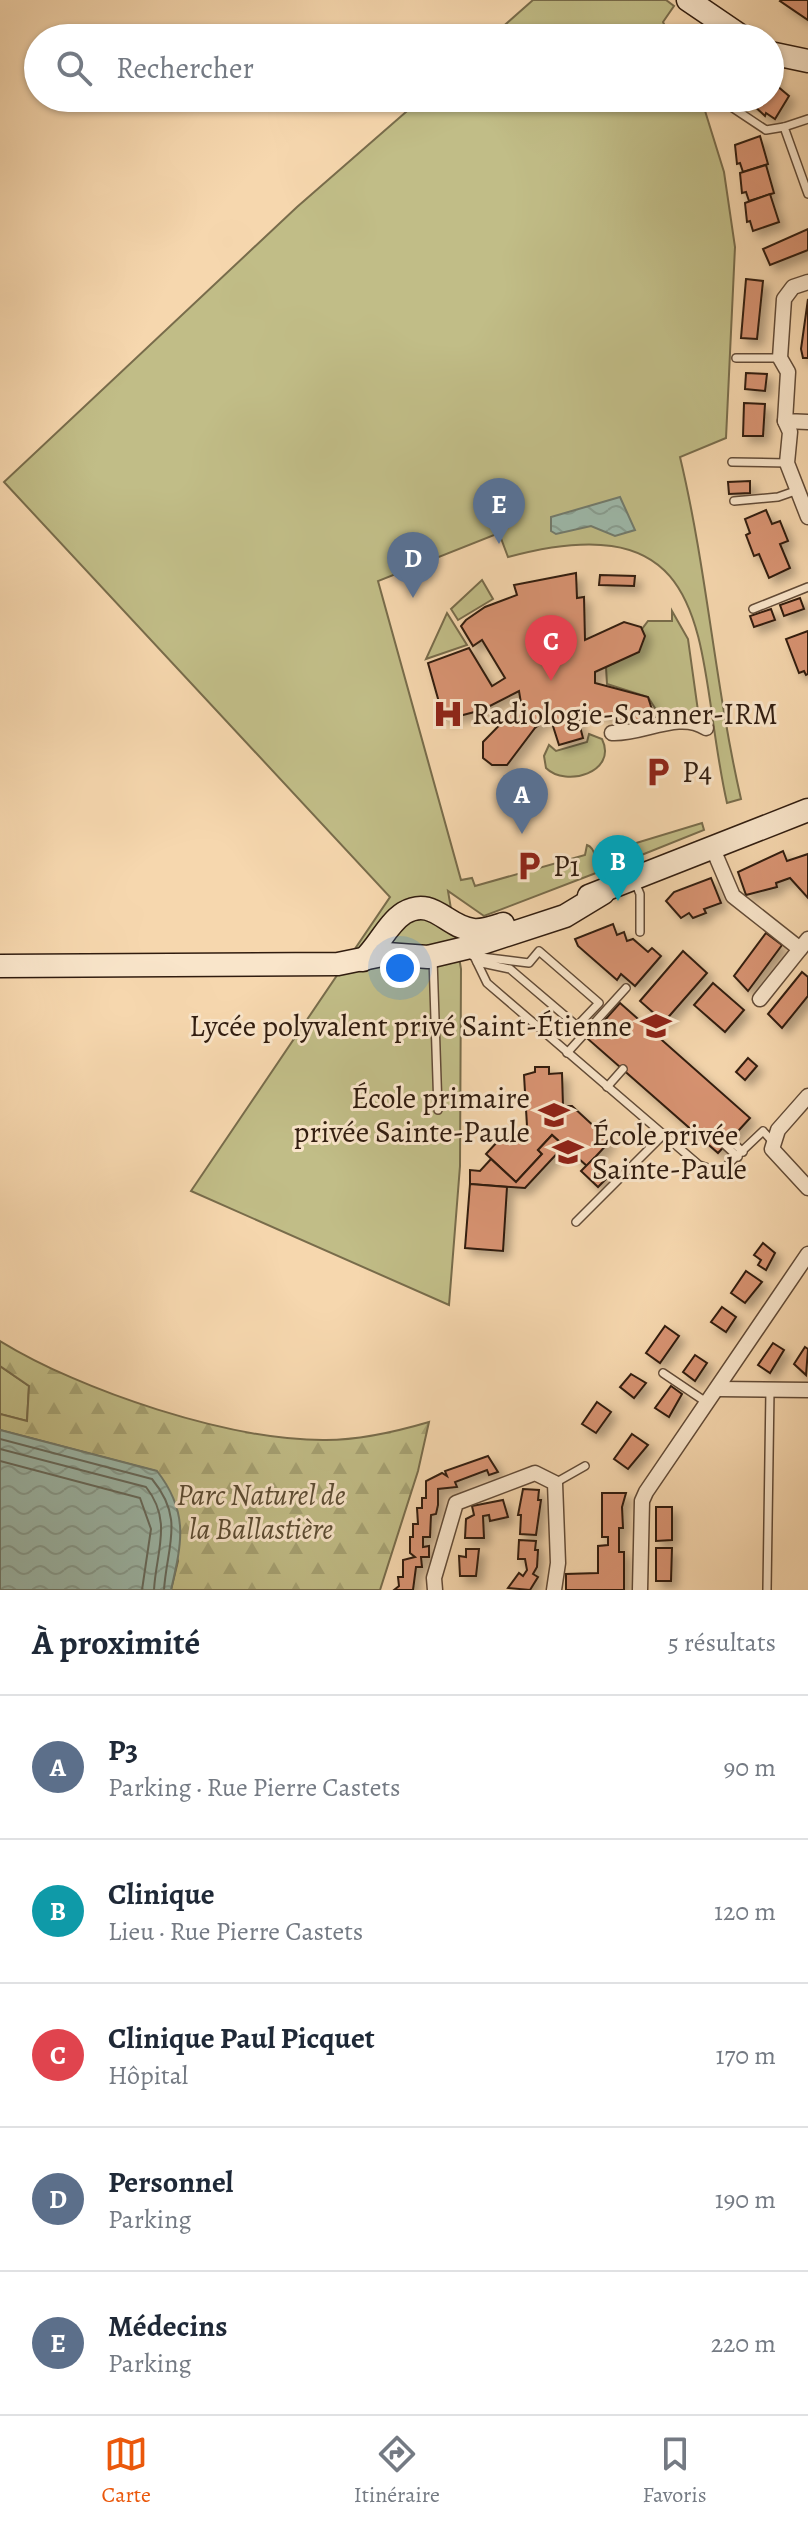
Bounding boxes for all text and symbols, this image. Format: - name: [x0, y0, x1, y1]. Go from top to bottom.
- search box: [24, 24, 784, 112]
- icon: search: [52, 46, 96, 90]
- text: Rechercher: [116, 48, 254, 88]
- pin: E: [473, 478, 525, 544]
- pin: D: [387, 532, 439, 598]
- pin: C: [525, 615, 577, 681]
- place label: Radiologie-Scanner-IRM: [472, 694, 778, 734]
- hospital icon: Radiologie-Scanner-IRM: [431, 697, 465, 731]
- place label: P4: [682, 752, 712, 792]
- parking icon: P4: [641, 755, 675, 789]
- pin: A: [496, 768, 548, 834]
- pin: B: [592, 835, 644, 901]
- place label: P1: [553, 846, 580, 886]
- parking icon: P1: [512, 849, 546, 883]
- your location: [380, 948, 420, 988]
- place label: Lycée polyvalent privé Saint-Étienne: [189, 1006, 632, 1046]
- school or university icon: Lycée polyvalent privé Saint-Étienne: [639, 1009, 673, 1043]
- place label: École primaire privée Sainte-Paule: [294, 1078, 530, 1152]
- school or university icon: École primaire privée Sainte-Paule: [537, 1098, 571, 1132]
- place label: École privée Sainte-Paule: [592, 1115, 747, 1189]
- school or university icon: École privée Sainte-Paule: [551, 1135, 585, 1169]
- park label: Parc Naturel de la Ballastière: [177, 1475, 346, 1549]
- text: À proximité: [32, 1619, 200, 1666]
- text: 5 résultats: [668, 1625, 776, 1660]
- text: P3: [108, 1730, 138, 1770]
- text: A: [50, 1750, 66, 1785]
- text: 90 m: [724, 1750, 776, 1785]
- text: Parking · Rue Pierre Castets: [108, 1770, 400, 1805]
- text: Clinique: [108, 1874, 215, 1914]
- text: B: [50, 1894, 66, 1929]
- text: 120 m: [714, 1894, 776, 1929]
- text: Lieu · Rue Pierre Castets: [108, 1914, 363, 1949]
- text: Clinique Paul Picquet: [108, 2018, 375, 2058]
- text: C: [50, 2038, 66, 2073]
- text: 170 m: [716, 2038, 776, 2073]
- text: Hôpital: [108, 2058, 188, 2093]
- text: Personnel: [108, 2162, 234, 2202]
- text: D: [49, 2182, 67, 2217]
- text: 190 m: [715, 2182, 776, 2217]
- text: Parking: [108, 2202, 191, 2237]
- text: Médecins: [108, 2306, 227, 2346]
- text: E: [50, 2326, 66, 2361]
- text: 220 m: [711, 2326, 776, 2361]
- text: Parking: [108, 2346, 191, 2381]
- tab: Carte: [101, 2432, 151, 2510]
- tab: Itinéraire: [354, 2432, 440, 2510]
- tab: Favoris: [643, 2432, 707, 2510]

